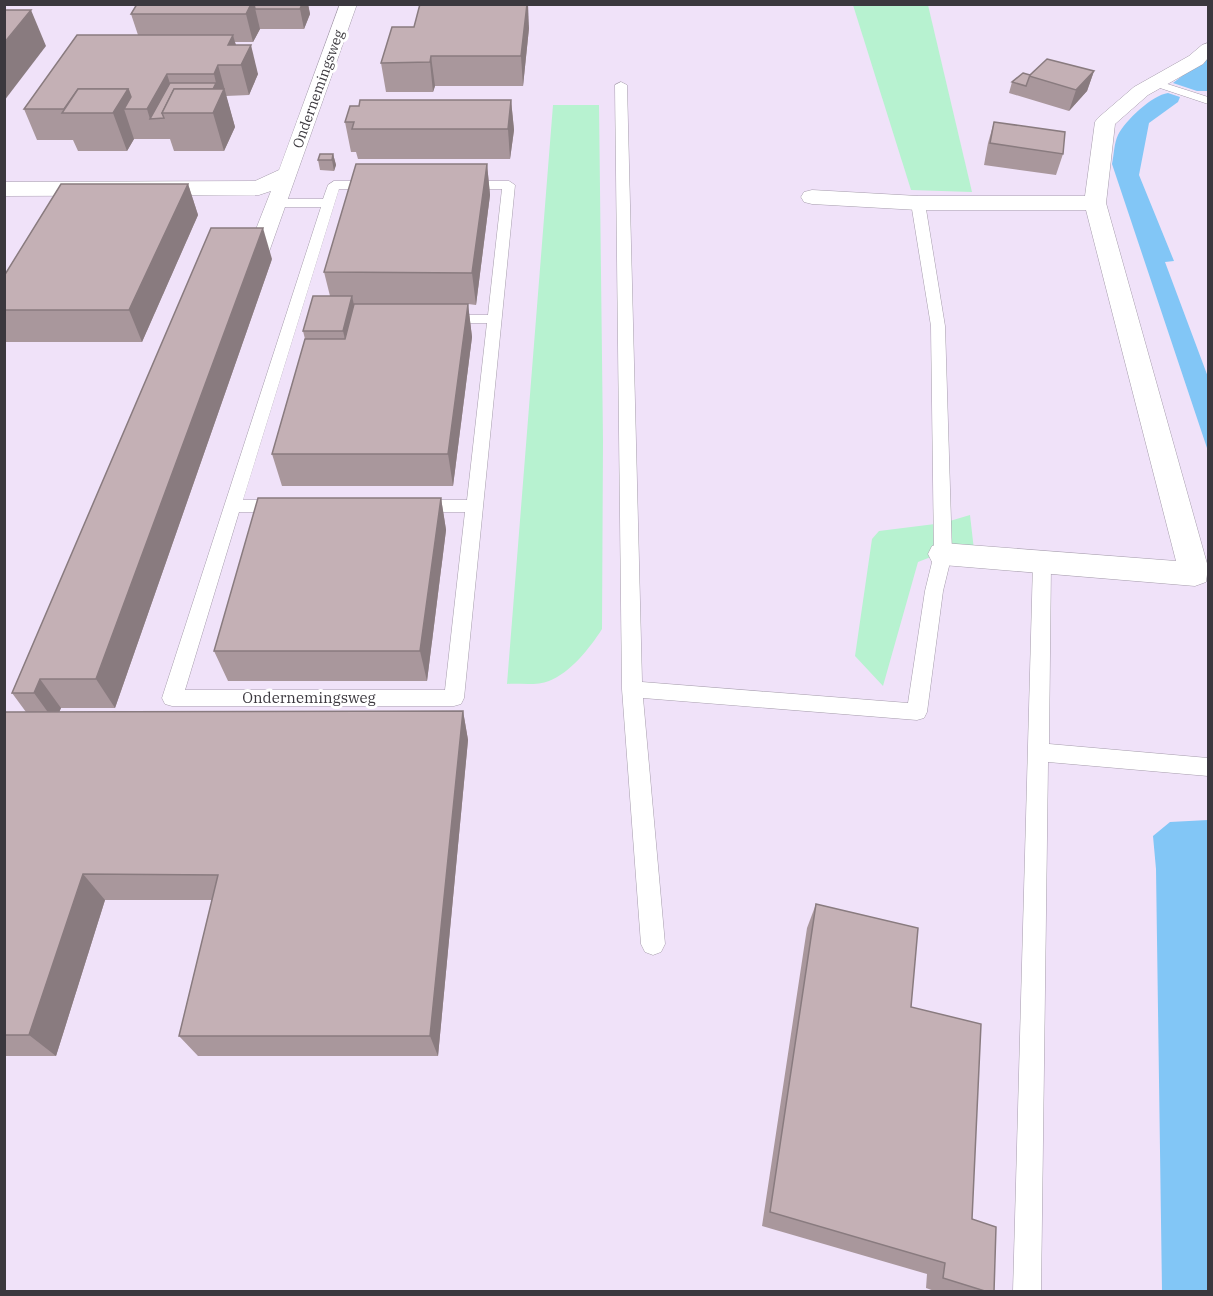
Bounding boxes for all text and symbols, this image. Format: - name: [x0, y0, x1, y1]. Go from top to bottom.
- street label: Ondernemingsweg: [288, 27, 348, 151]
- street label: Ondernemingsweg: [242, 688, 376, 707]

